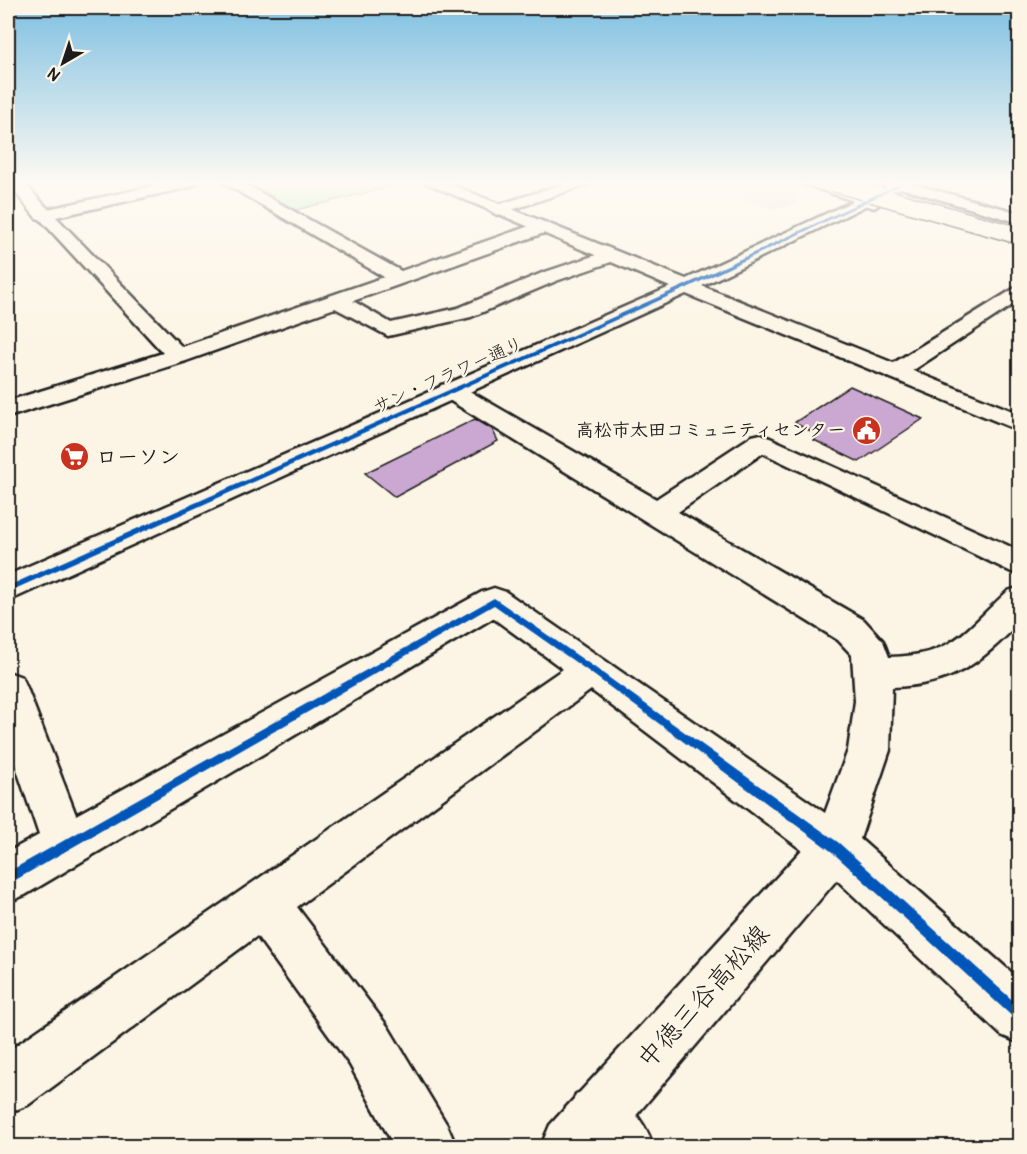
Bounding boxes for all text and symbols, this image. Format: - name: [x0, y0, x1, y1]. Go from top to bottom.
- north arrow: [33, 33, 93, 93]
- text: N: [44, 63, 65, 85]
- street label: サン・フラワー通り: [370, 332, 527, 419]
- public building icon: 高松市太田コミュニティセンター: [850, 414, 882, 446]
- place label: 高松市太田コミュニティセンター: [576, 419, 845, 442]
- supermarket icon: ローソン: [59, 441, 91, 473]
- place label: ローソン: [96, 444, 180, 471]
- street label: 中徳三谷高松線: [631, 918, 777, 1075]

